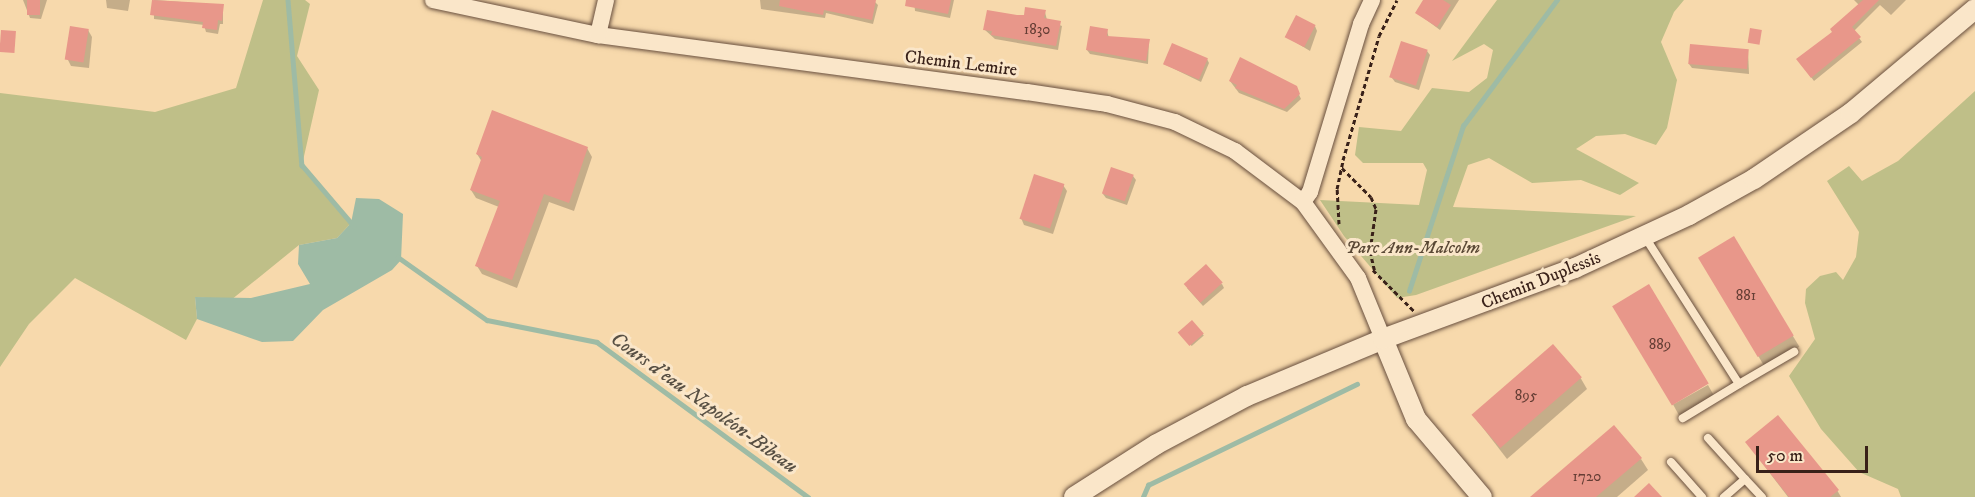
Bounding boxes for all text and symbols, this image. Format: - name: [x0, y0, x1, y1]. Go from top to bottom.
- house number: 1830: [1024, 21, 1050, 39]
- street label: Chemin Lemire: [904, 46, 1018, 82]
- park label: Parc Ann-Malcolm: [1346, 237, 1480, 259]
- street label: Chemin Duplessis: [1478, 247, 1604, 315]
- house number: 881: [1736, 287, 1756, 305]
- water label: Cours d'eau Napoléon-Bibeau: [606, 327, 802, 479]
- house number: 889: [1649, 336, 1671, 354]
- house number: 895: [1515, 387, 1537, 405]
- scale bar: [1759, 434, 1872, 472]
- text: 50 m: [1767, 445, 1803, 467]
- house number: 1720: [1573, 468, 1601, 486]

